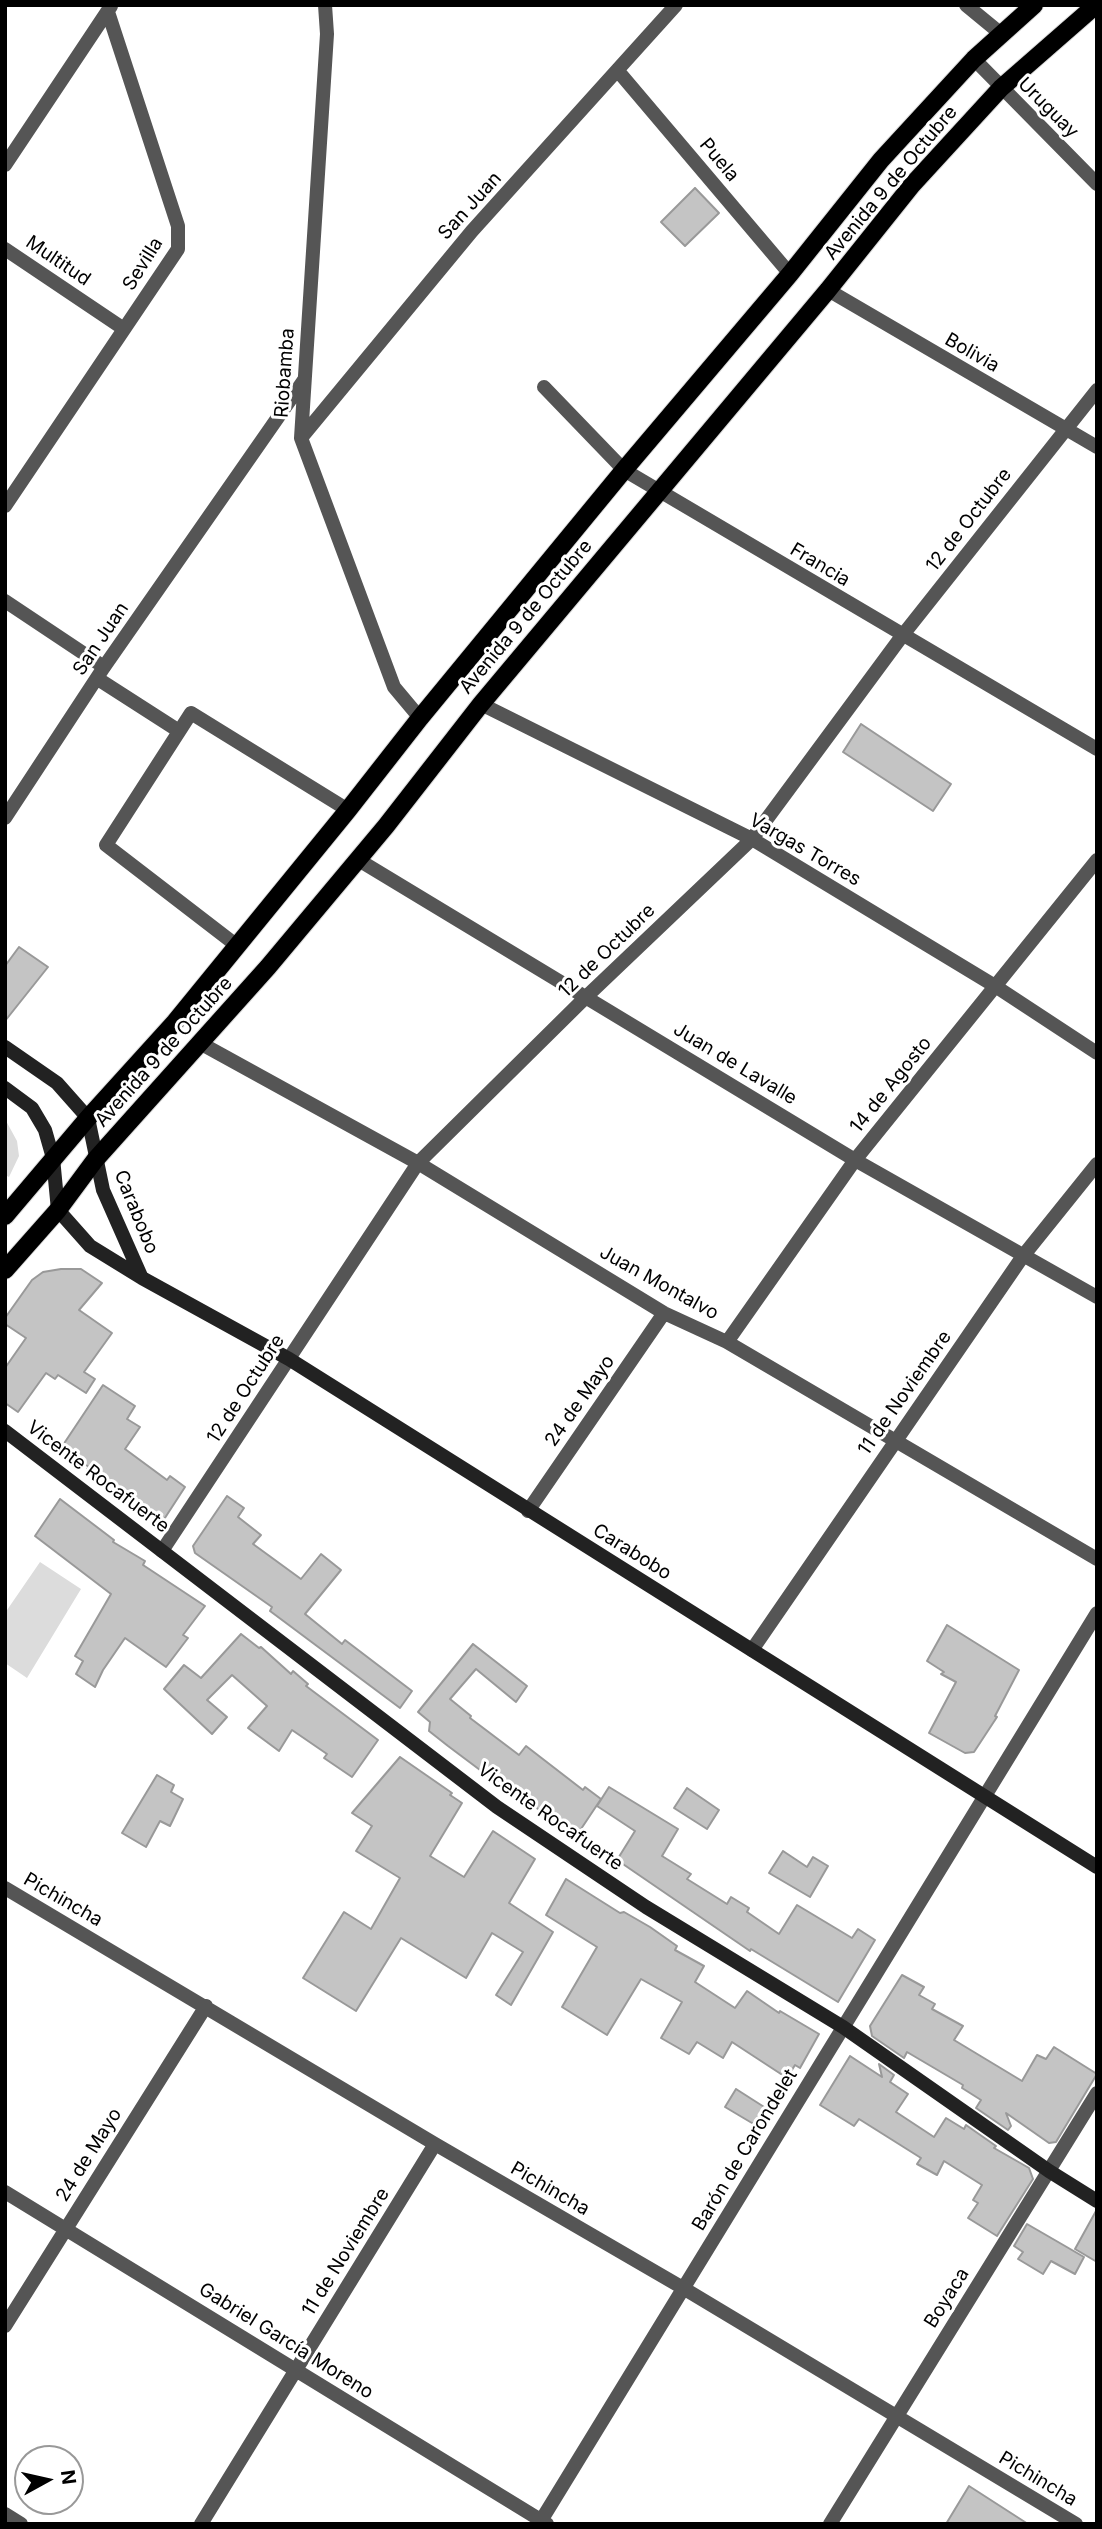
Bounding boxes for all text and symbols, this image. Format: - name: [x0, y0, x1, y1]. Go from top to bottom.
- street label: Uruguay: [1013, 73, 1083, 143]
- street label: Avenida 9 de Octubre: [820, 101, 962, 265]
- street label: Puela: [694, 134, 744, 186]
- street label: San Juan: [434, 167, 506, 245]
- street label: Multitud: [21, 231, 95, 291]
- street label: Sevilla: [118, 233, 168, 295]
- street label: Riobamba: [270, 327, 300, 419]
- street label: Bolivia: [941, 328, 1003, 378]
- street label: 12 de Octubre: [922, 464, 1016, 576]
- street label: Avenida 9 de Octubre: [455, 535, 597, 699]
- street label: Francia: [786, 538, 854, 592]
- street label: San Juan: [68, 598, 134, 680]
- street label: Vargas Torres: [745, 809, 865, 891]
- street label: 12 de Octubre: [554, 899, 660, 1003]
- street label: Avenida 9 de Octubre: [91, 972, 237, 1132]
- street label: Juan de Lavalle: [669, 1018, 801, 1110]
- street label: 14 de Agosto: [845, 1032, 937, 1138]
- street label: Carabobo: [109, 1167, 163, 1257]
- street label: Juan Montalvo: [596, 1241, 722, 1325]
- street label: 11 de Noviembre: [854, 1326, 956, 1460]
- street label: 12 de Octubre: [202, 1330, 290, 1448]
- street label: 24 de Mayo: [540, 1351, 620, 1451]
- street label: Vicente Rocafuerte: [22, 1416, 174, 1538]
- street label: Carabobo: [588, 1519, 676, 1585]
- street label: Vicente Rocafuerte: [473, 1758, 627, 1876]
- street label: Pichincha: [19, 1868, 107, 1932]
- street label: Barón de Carondelet: [688, 2065, 802, 2235]
- street label: 24 de Mayo: [51, 2104, 127, 2206]
- street label: Pichincha: [506, 2157, 594, 2221]
- street label: 11 de Noviembre: [297, 2184, 395, 2320]
- street label: Boyaca: [920, 2264, 974, 2332]
- street label: Gabriel García Moreno: [194, 2278, 378, 2404]
- north arrow: [14, 2445, 84, 2515]
- street label: Pichincha: [995, 2447, 1081, 2511]
- text: N: [56, 2469, 81, 2486]

